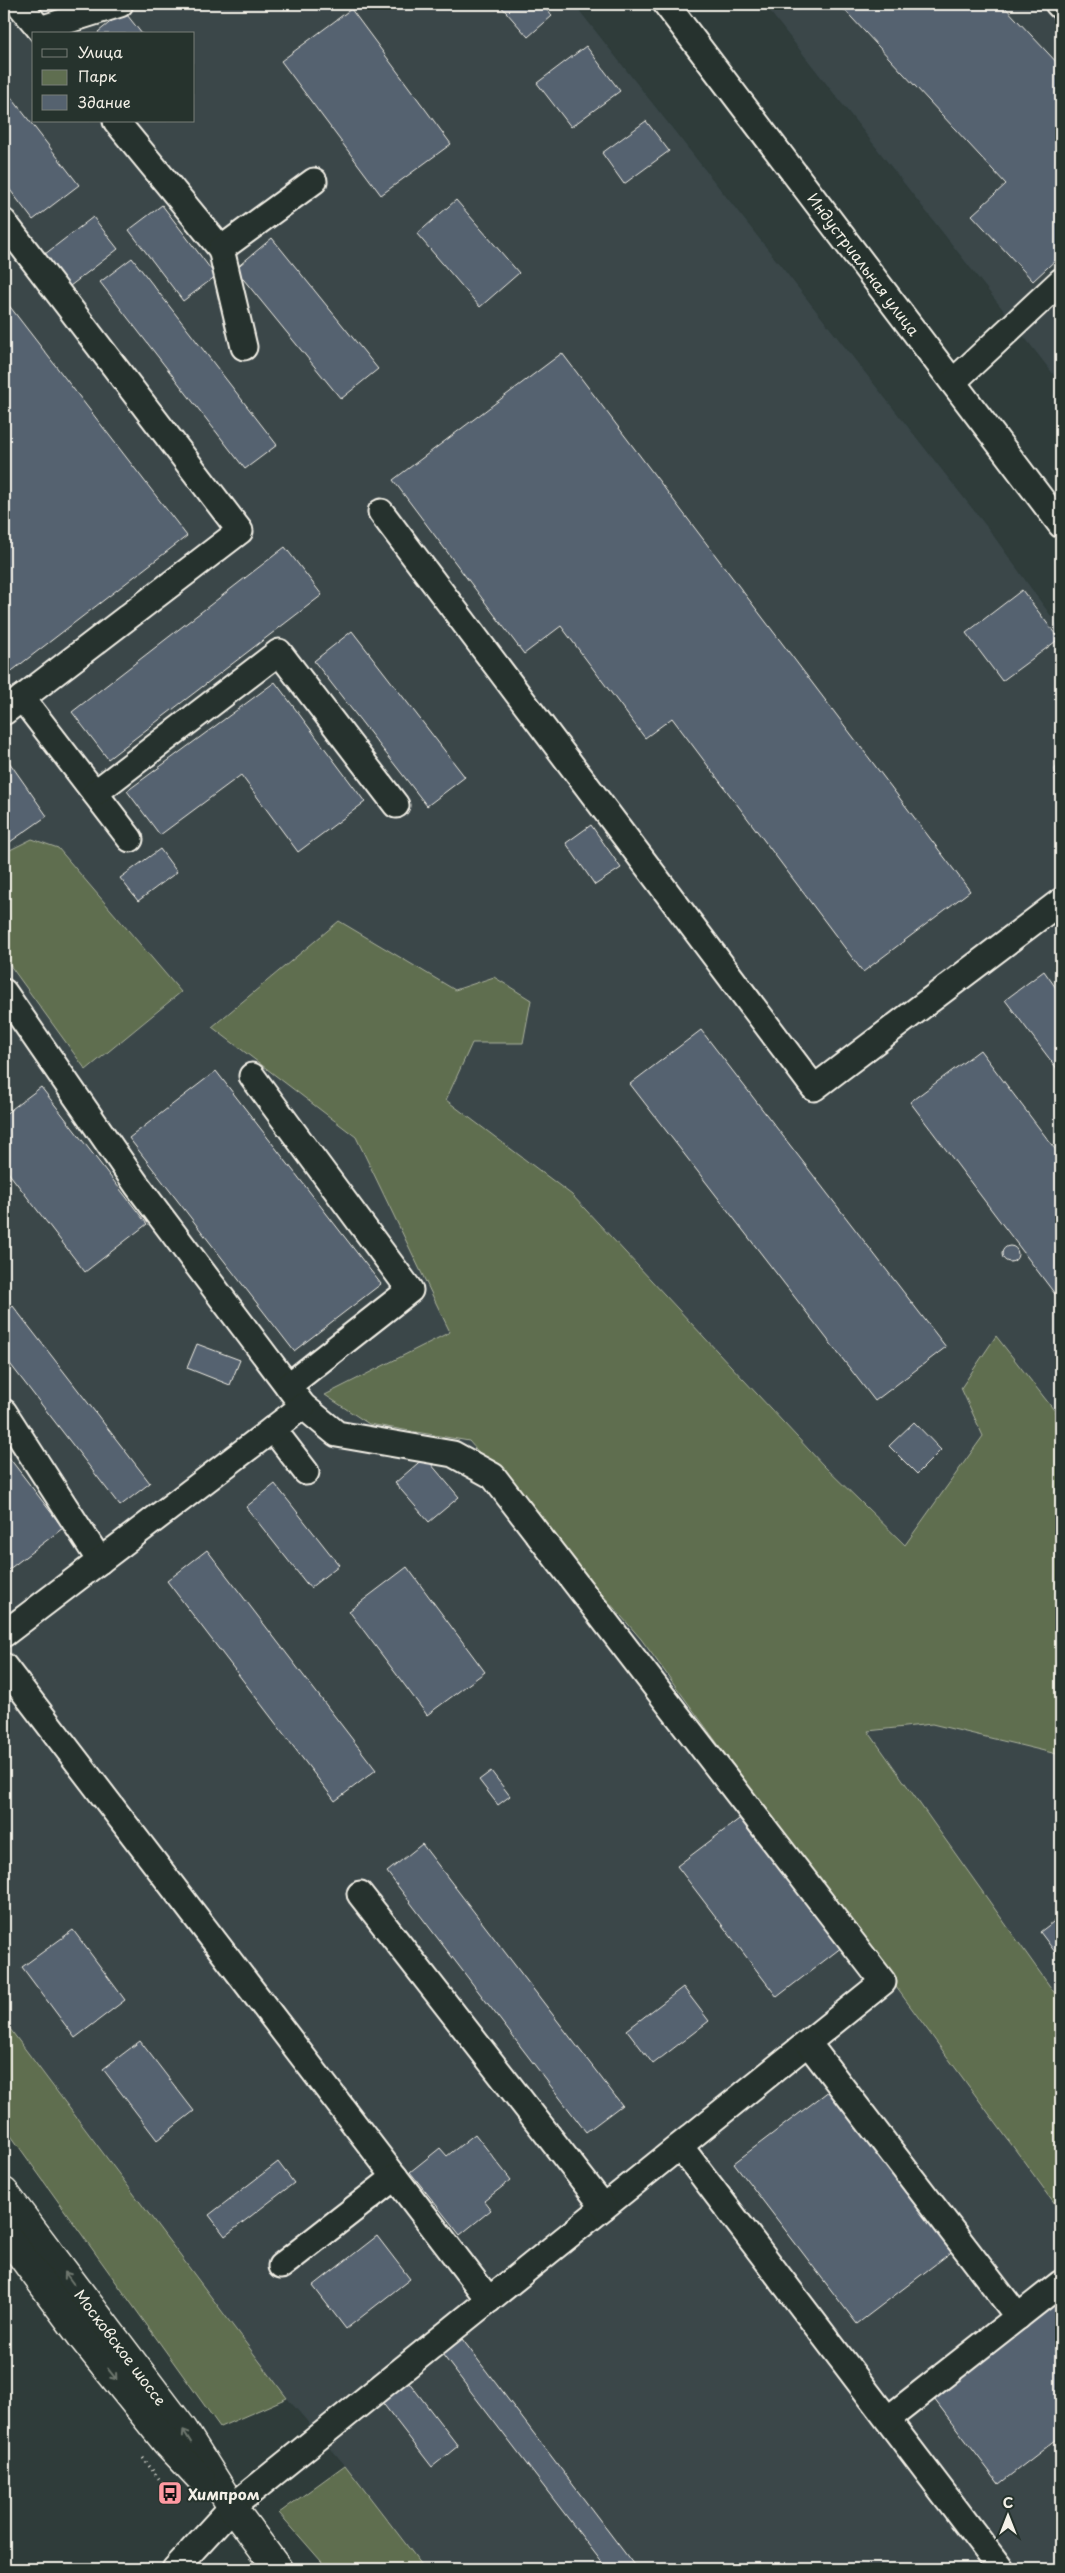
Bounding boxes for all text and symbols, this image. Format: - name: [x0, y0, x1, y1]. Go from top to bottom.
- legend: [32, 32, 195, 122]
- text: Улица: [78, 40, 123, 63]
- text: Парк: [78, 64, 117, 87]
- text: Здание: [78, 90, 131, 113]
- street label: Индустриальная улица: [803, 188, 926, 341]
- one-way arrow: [64, 2271, 74, 2285]
- street label: Московское шоссе: [70, 2284, 172, 2410]
- one-way arrow: [106, 2367, 117, 2380]
- one-way arrow: [182, 2430, 192, 2444]
- bus stop icon: Химпром: [157, 2480, 183, 2506]
- place label: Химпром: [188, 2482, 260, 2505]
- north arrow: [982, 2490, 1032, 2540]
- text: С: [1003, 2492, 1013, 2513]

